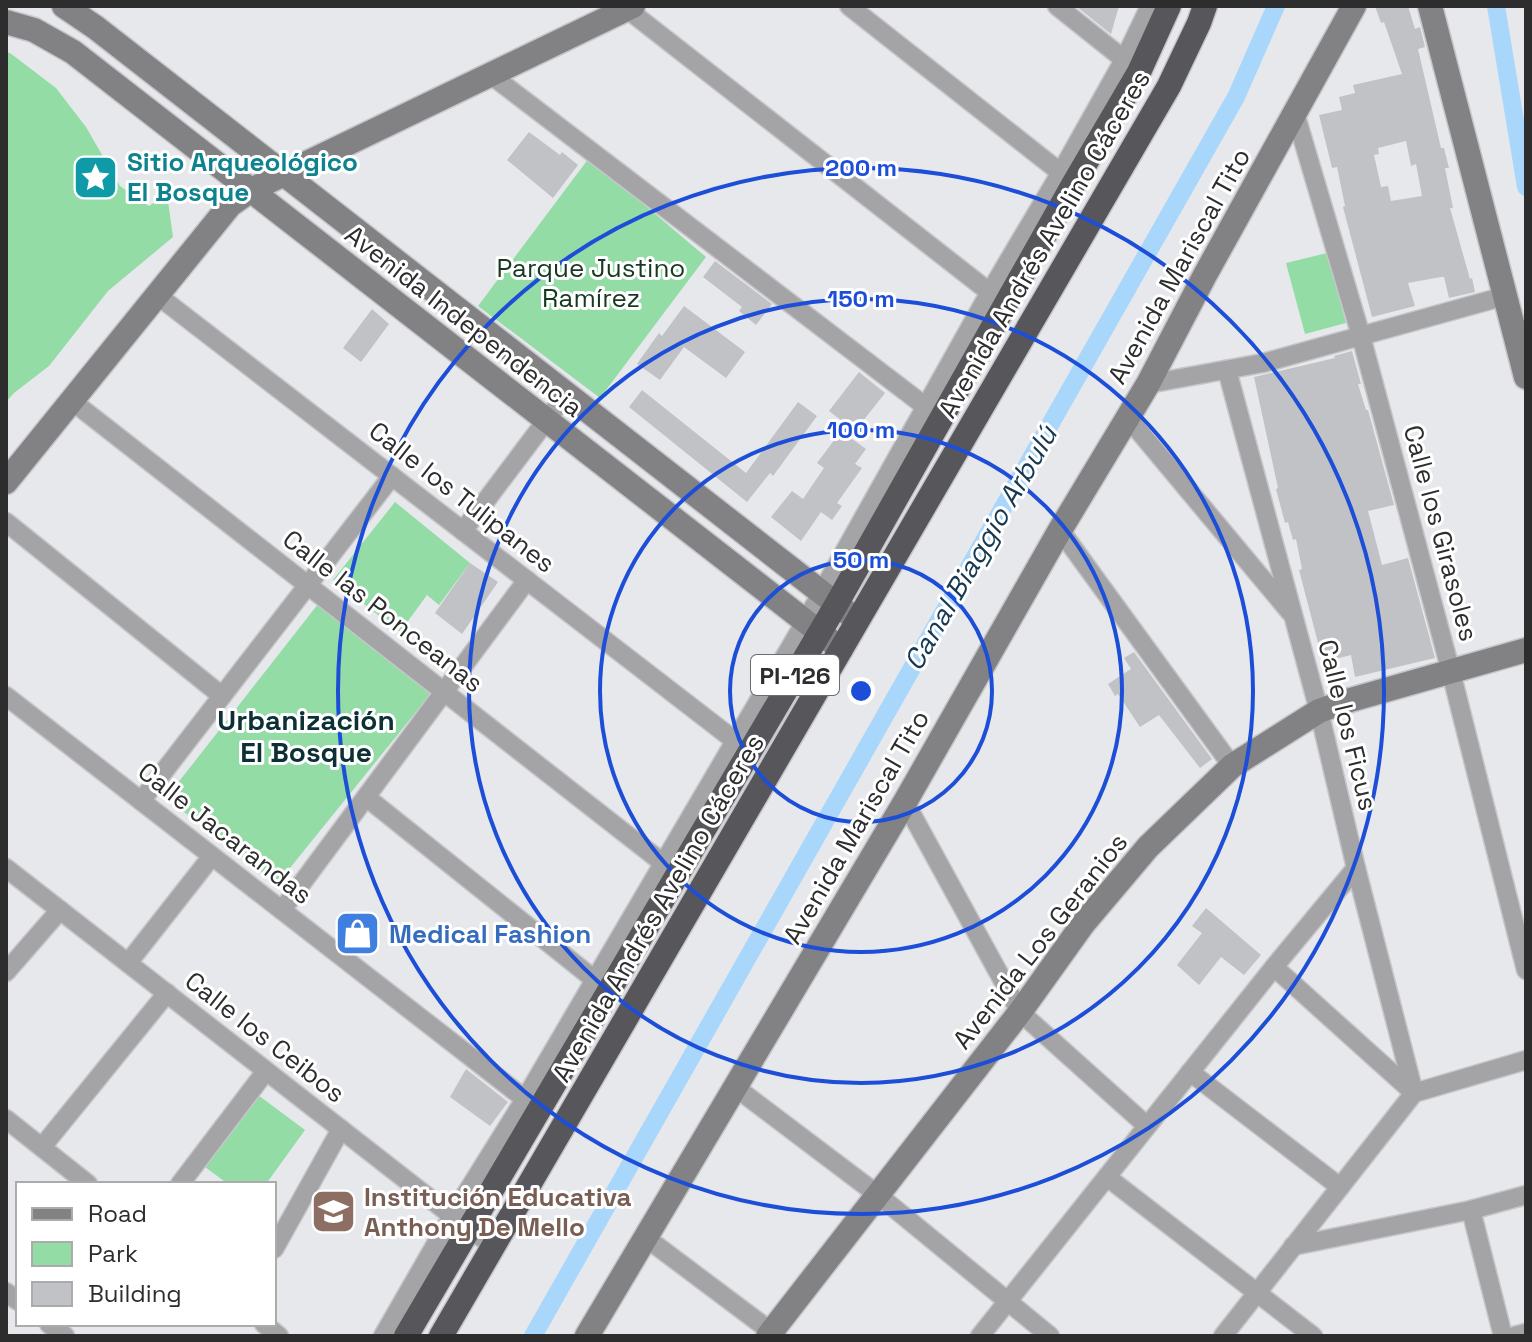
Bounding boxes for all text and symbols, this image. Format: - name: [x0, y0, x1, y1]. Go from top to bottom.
- street label: Avenida Andrés Avelino Cáceres: [930, 64, 1158, 424]
- street label: Avenida Mariscal Tito: [1100, 142, 1258, 390]
- place label: Sitio Arqueológico El Bosque: [127, 145, 358, 209]
- text: 200 m: [825, 152, 897, 183]
- place icon: Sitio Arqueológico El Bosque: [72, 153, 120, 201]
- street label: Avenida Independencia: [338, 217, 590, 425]
- park label: Parque Justino Ramírez: [497, 251, 685, 315]
- text: 150 m: [827, 283, 895, 314]
- street label: Calle los Tulipanes: [362, 414, 562, 580]
- text: 100 m: [827, 414, 895, 445]
- water label: Canal Biaggio Arbulú: [895, 418, 1066, 677]
- street label: Calle los Girasoles: [1396, 421, 1486, 645]
- street label: Calle las Ponceanas: [276, 522, 490, 700]
- text: 50 m: [833, 544, 889, 575]
- street label: Calle los Ficus: [1310, 636, 1386, 814]
- road number: PI-126: [751, 655, 839, 695]
- centre of rings: [847, 677, 875, 705]
- district label: Urbanización El Bosque: [217, 702, 395, 770]
- street label: Avenida Mariscal Tito: [775, 704, 937, 950]
- street label: Avenida Andrés Avelino Cáceres: [544, 728, 772, 1088]
- street label: Calle Jacarandas: [131, 754, 319, 912]
- street label: Avenida Los Geranios: [945, 826, 1135, 1056]
- shop icon: Medical Fashion: [334, 910, 382, 958]
- place label: Medical Fashion: [389, 917, 591, 951]
- street label: Calle los Ceibos: [178, 964, 352, 1110]
- place label: Institución Educativa Anthony De Mello: [364, 1180, 632, 1244]
- legend: [16, 1182, 276, 1326]
- school or university icon: Institución Educativa Anthony De Mello: [309, 1188, 357, 1236]
- text: Road: [88, 1198, 147, 1229]
- text: Park: [88, 1238, 138, 1269]
- text: Building: [88, 1278, 182, 1309]

